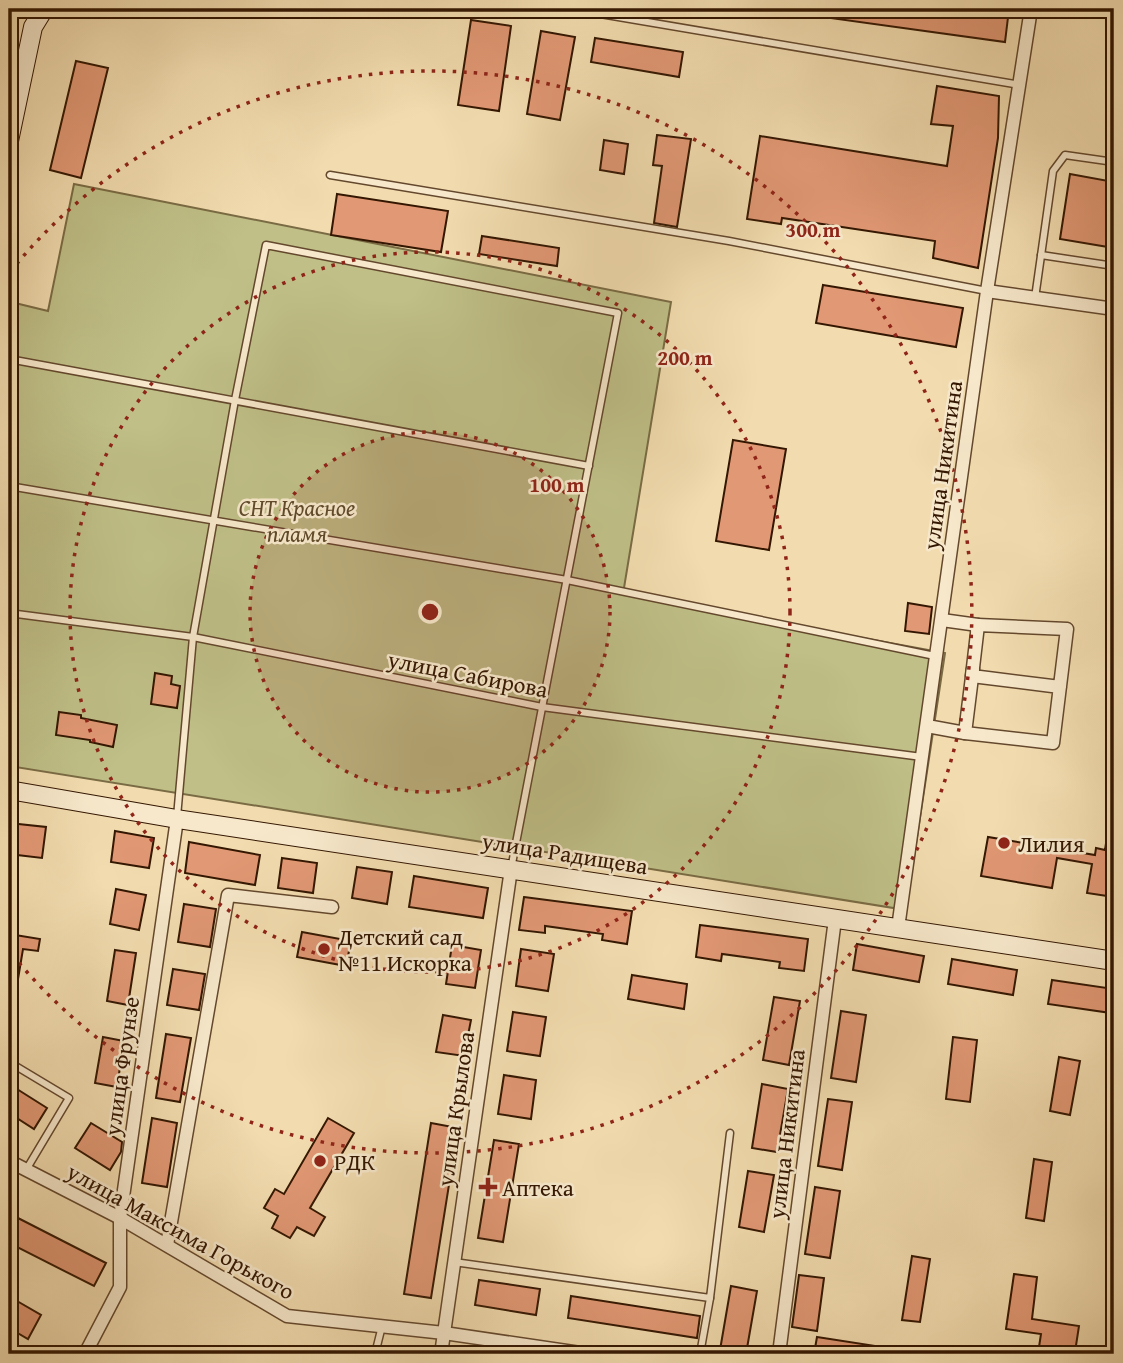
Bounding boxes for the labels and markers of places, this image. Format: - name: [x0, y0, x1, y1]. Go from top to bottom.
- centre of rings: [418, 600, 442, 624]
- place label: Лилия: [1018, 827, 1085, 860]
- marker: Лилия: [996, 835, 1012, 851]
- place label: Детский сад №11 Искорка: [337, 920, 472, 979]
- marker: Детский сад №11 Искорка: [316, 941, 332, 957]
- place label: РДК: [334, 1145, 375, 1178]
- marker: РДК: [312, 1153, 328, 1169]
- place label: Аптека: [502, 1171, 574, 1204]
- marker: Аптека: [480, 1179, 496, 1195]

